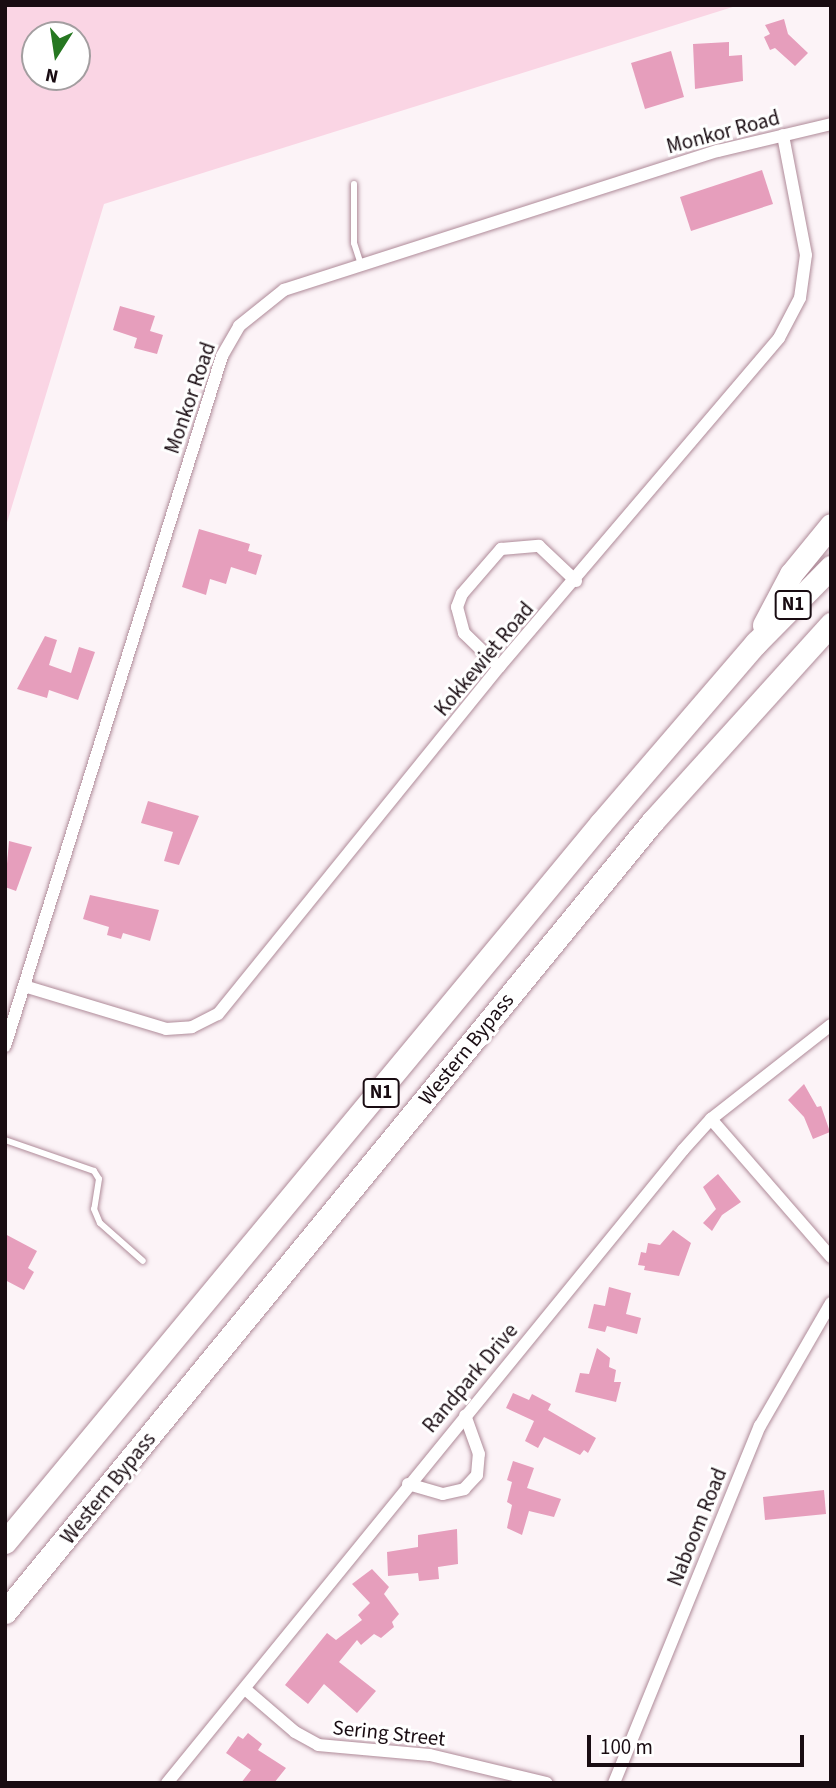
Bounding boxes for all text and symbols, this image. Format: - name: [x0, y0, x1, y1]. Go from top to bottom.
- north arrow: [21, 21, 91, 91]
- text: N: [43, 61, 61, 90]
- street label: Monkor Road: [664, 105, 782, 159]
- street label: Monkor Road: [159, 339, 221, 457]
- road number: N1: [774, 590, 812, 620]
- street label: Kokkewiet Road: [429, 597, 539, 721]
- street label: Western Bypass: [413, 988, 519, 1110]
- road number: N1: [362, 1078, 400, 1108]
- street label: Randpark Drive: [417, 1318, 523, 1438]
- street label: Western Bypass: [55, 1427, 161, 1549]
- street label: Naboom Road: [662, 1464, 732, 1590]
- street label: Sering Street: [332, 1715, 446, 1751]
- scale bar: [591, 1722, 808, 1766]
- text: 100 m: [600, 1732, 653, 1762]

